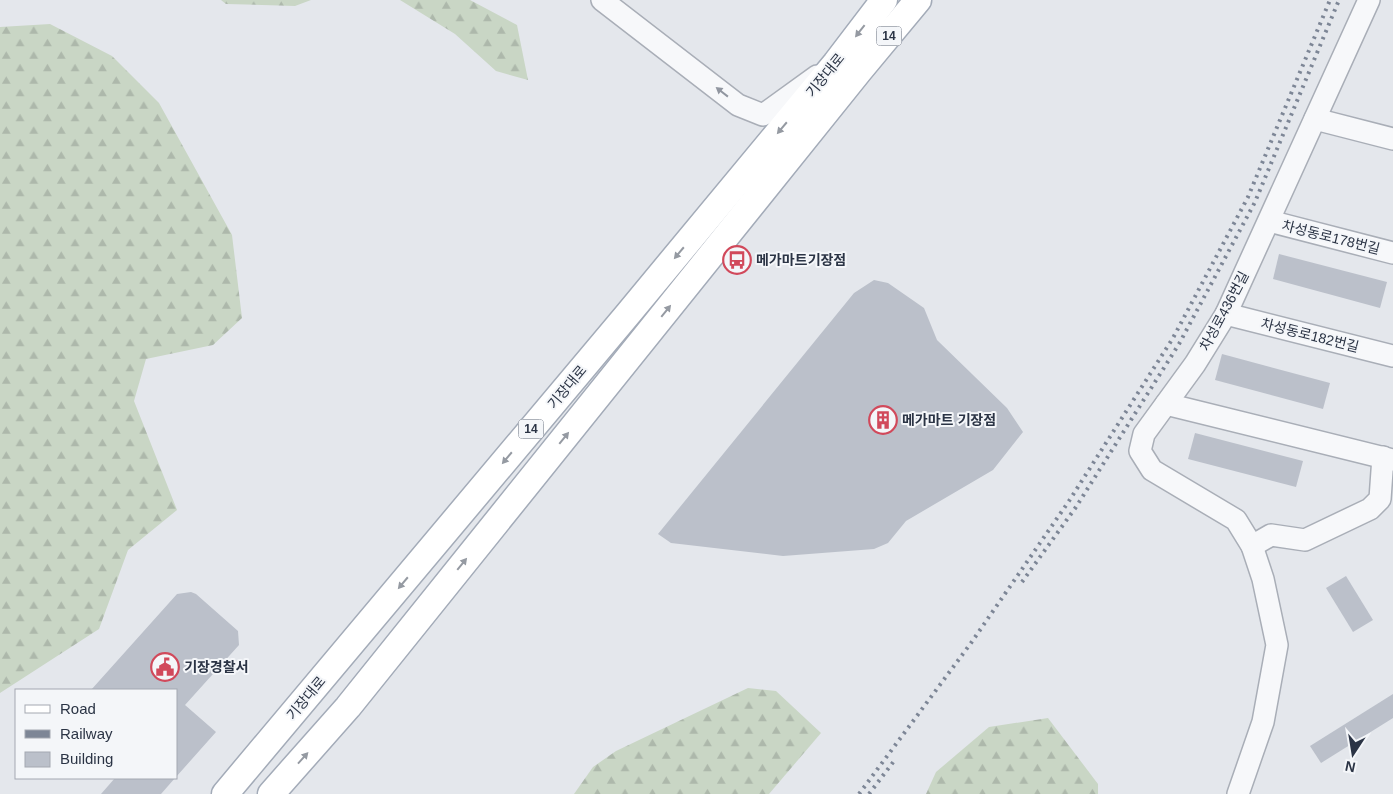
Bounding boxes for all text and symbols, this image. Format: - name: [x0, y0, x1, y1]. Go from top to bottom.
- one-way arrow: [855, 25, 865, 38]
- road number: 14: [876, 27, 902, 46]
- street label: 기장대로: [803, 50, 848, 100]
- one-way arrow: [716, 87, 729, 98]
- one-way arrow: [777, 121, 788, 134]
- street label: 차성동로178번길: [1280, 217, 1382, 257]
- bus stop icon: 메가마트기장점: [722, 245, 752, 275]
- one-way arrow: [673, 246, 684, 259]
- place label: 메가마트기장점: [756, 252, 846, 268]
- street label: 차성로436번길: [1196, 268, 1252, 354]
- one-way arrow: [660, 305, 671, 318]
- street label: 차성동로182번길: [1259, 315, 1361, 355]
- street label: 기장대로: [544, 362, 590, 412]
- building icon: 메가마트 기장점: [868, 405, 898, 435]
- place label: 메가마트 기장점: [902, 412, 996, 428]
- road number: 14: [518, 419, 544, 438]
- one-way arrow: [558, 432, 569, 445]
- one-way arrow: [502, 451, 513, 464]
- one-way arrow: [456, 558, 467, 571]
- one-way arrow: [397, 576, 409, 588]
- public building icon: 기장경찰서: [150, 652, 180, 682]
- place label: 기장경찰서: [184, 659, 248, 675]
- street label: 기장대로: [283, 673, 329, 723]
- legend: [15, 689, 178, 779]
- text: Road: [60, 700, 96, 717]
- text: Railway: [60, 725, 113, 742]
- north arrow: [1328, 729, 1378, 779]
- text: Building: [60, 750, 113, 767]
- one-way arrow: [297, 752, 309, 764]
- text: N: [1344, 758, 1357, 776]

